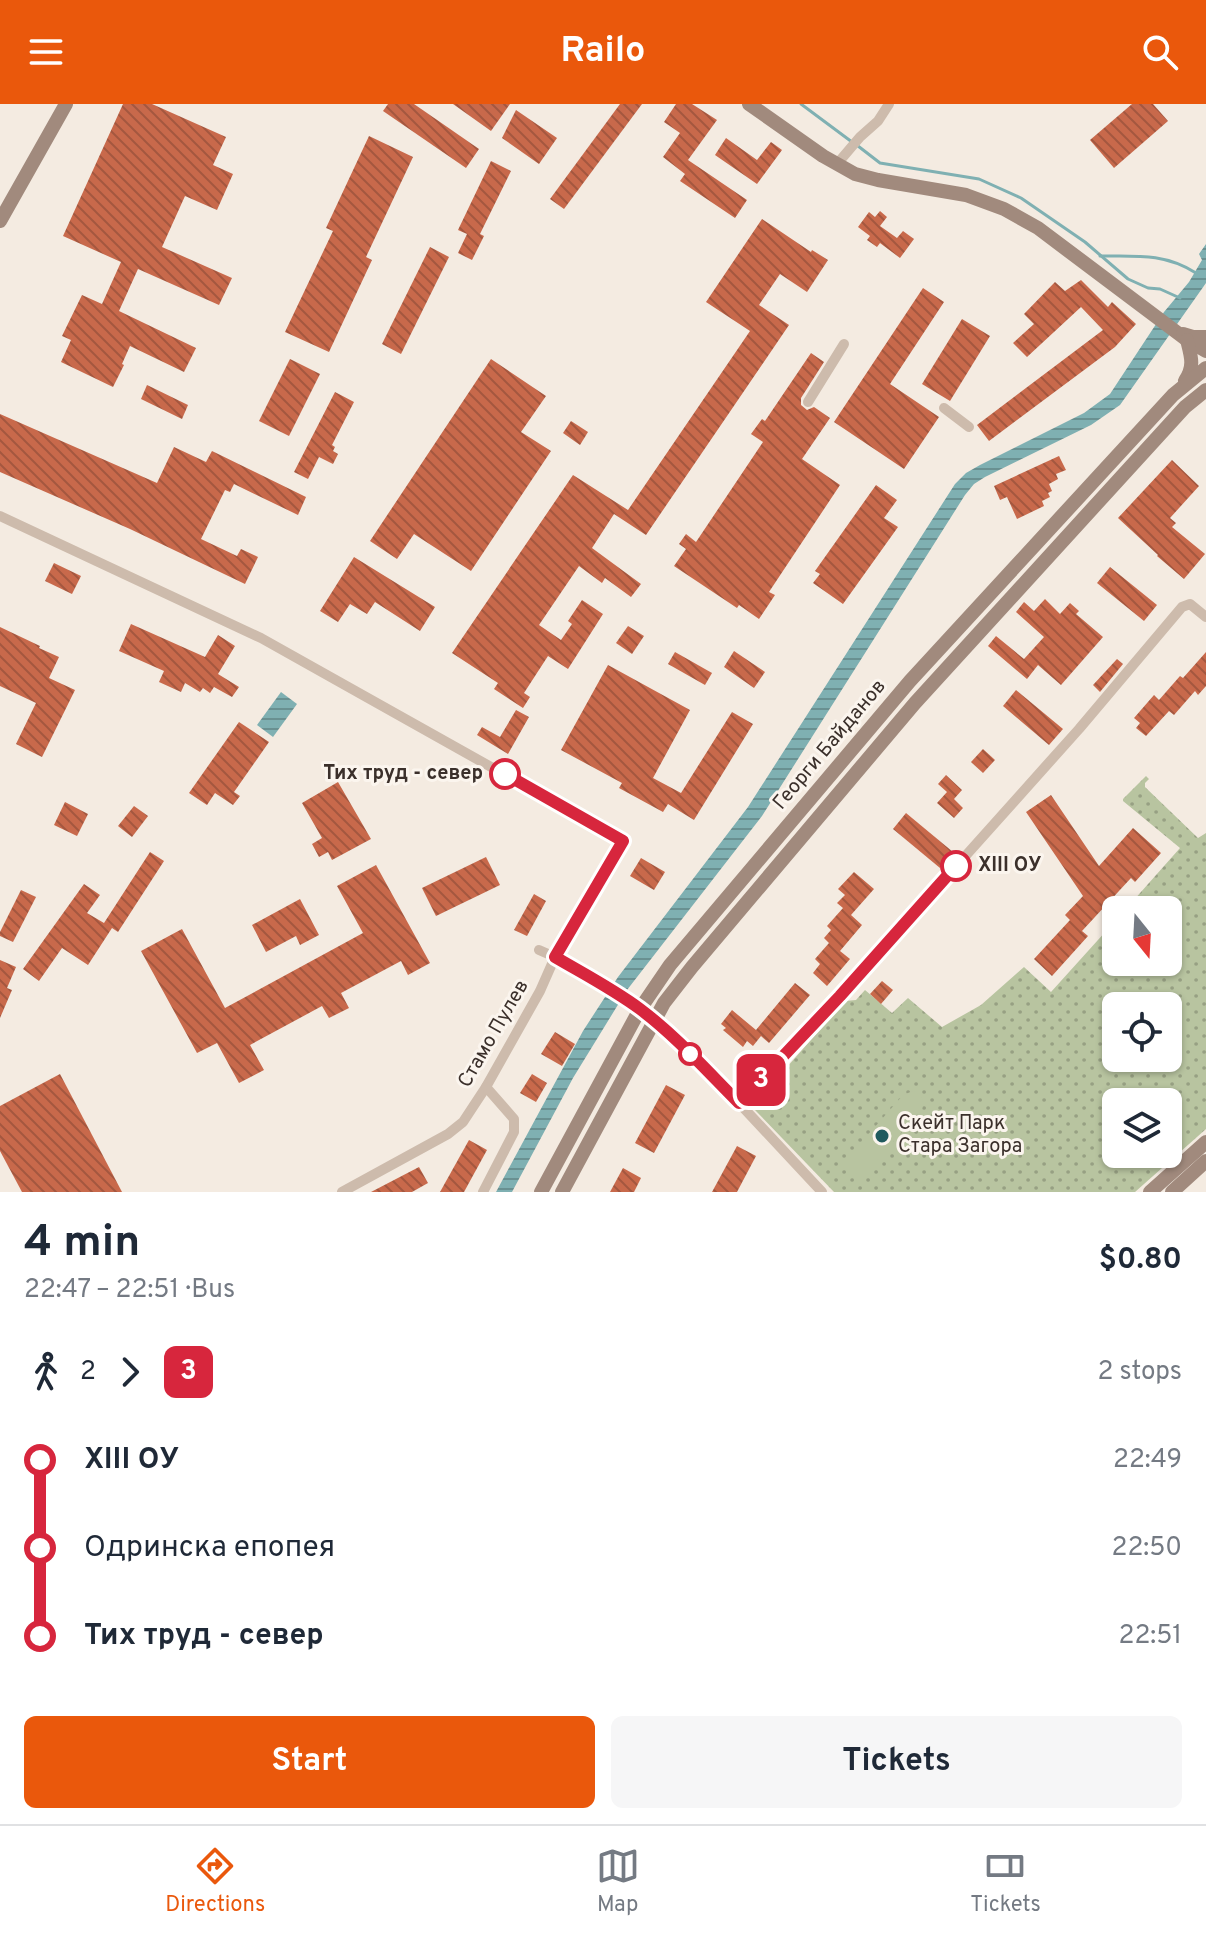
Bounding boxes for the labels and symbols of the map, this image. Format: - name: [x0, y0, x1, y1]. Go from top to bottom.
- street label: Георги Байданов: [768, 674, 892, 816]
- marker: Тих труд - север: [490, 759, 520, 789]
- place label: Тих труд - север: [323, 761, 483, 787]
- marker: XIII ОУ: [941, 851, 971, 881]
- place label: XIII ОУ: [978, 853, 1041, 879]
- north arrow: [1102, 896, 1182, 976]
- street label: Стамо Пулев: [453, 975, 535, 1093]
- unlabelled marker: [679, 1043, 701, 1065]
- line badge: 3: [735, 1054, 787, 1106]
- place label: Скейт Парк Стара Загора: [898, 1111, 1022, 1160]
- marker: Скейт Парк Стара Загора: [873, 1127, 891, 1145]

